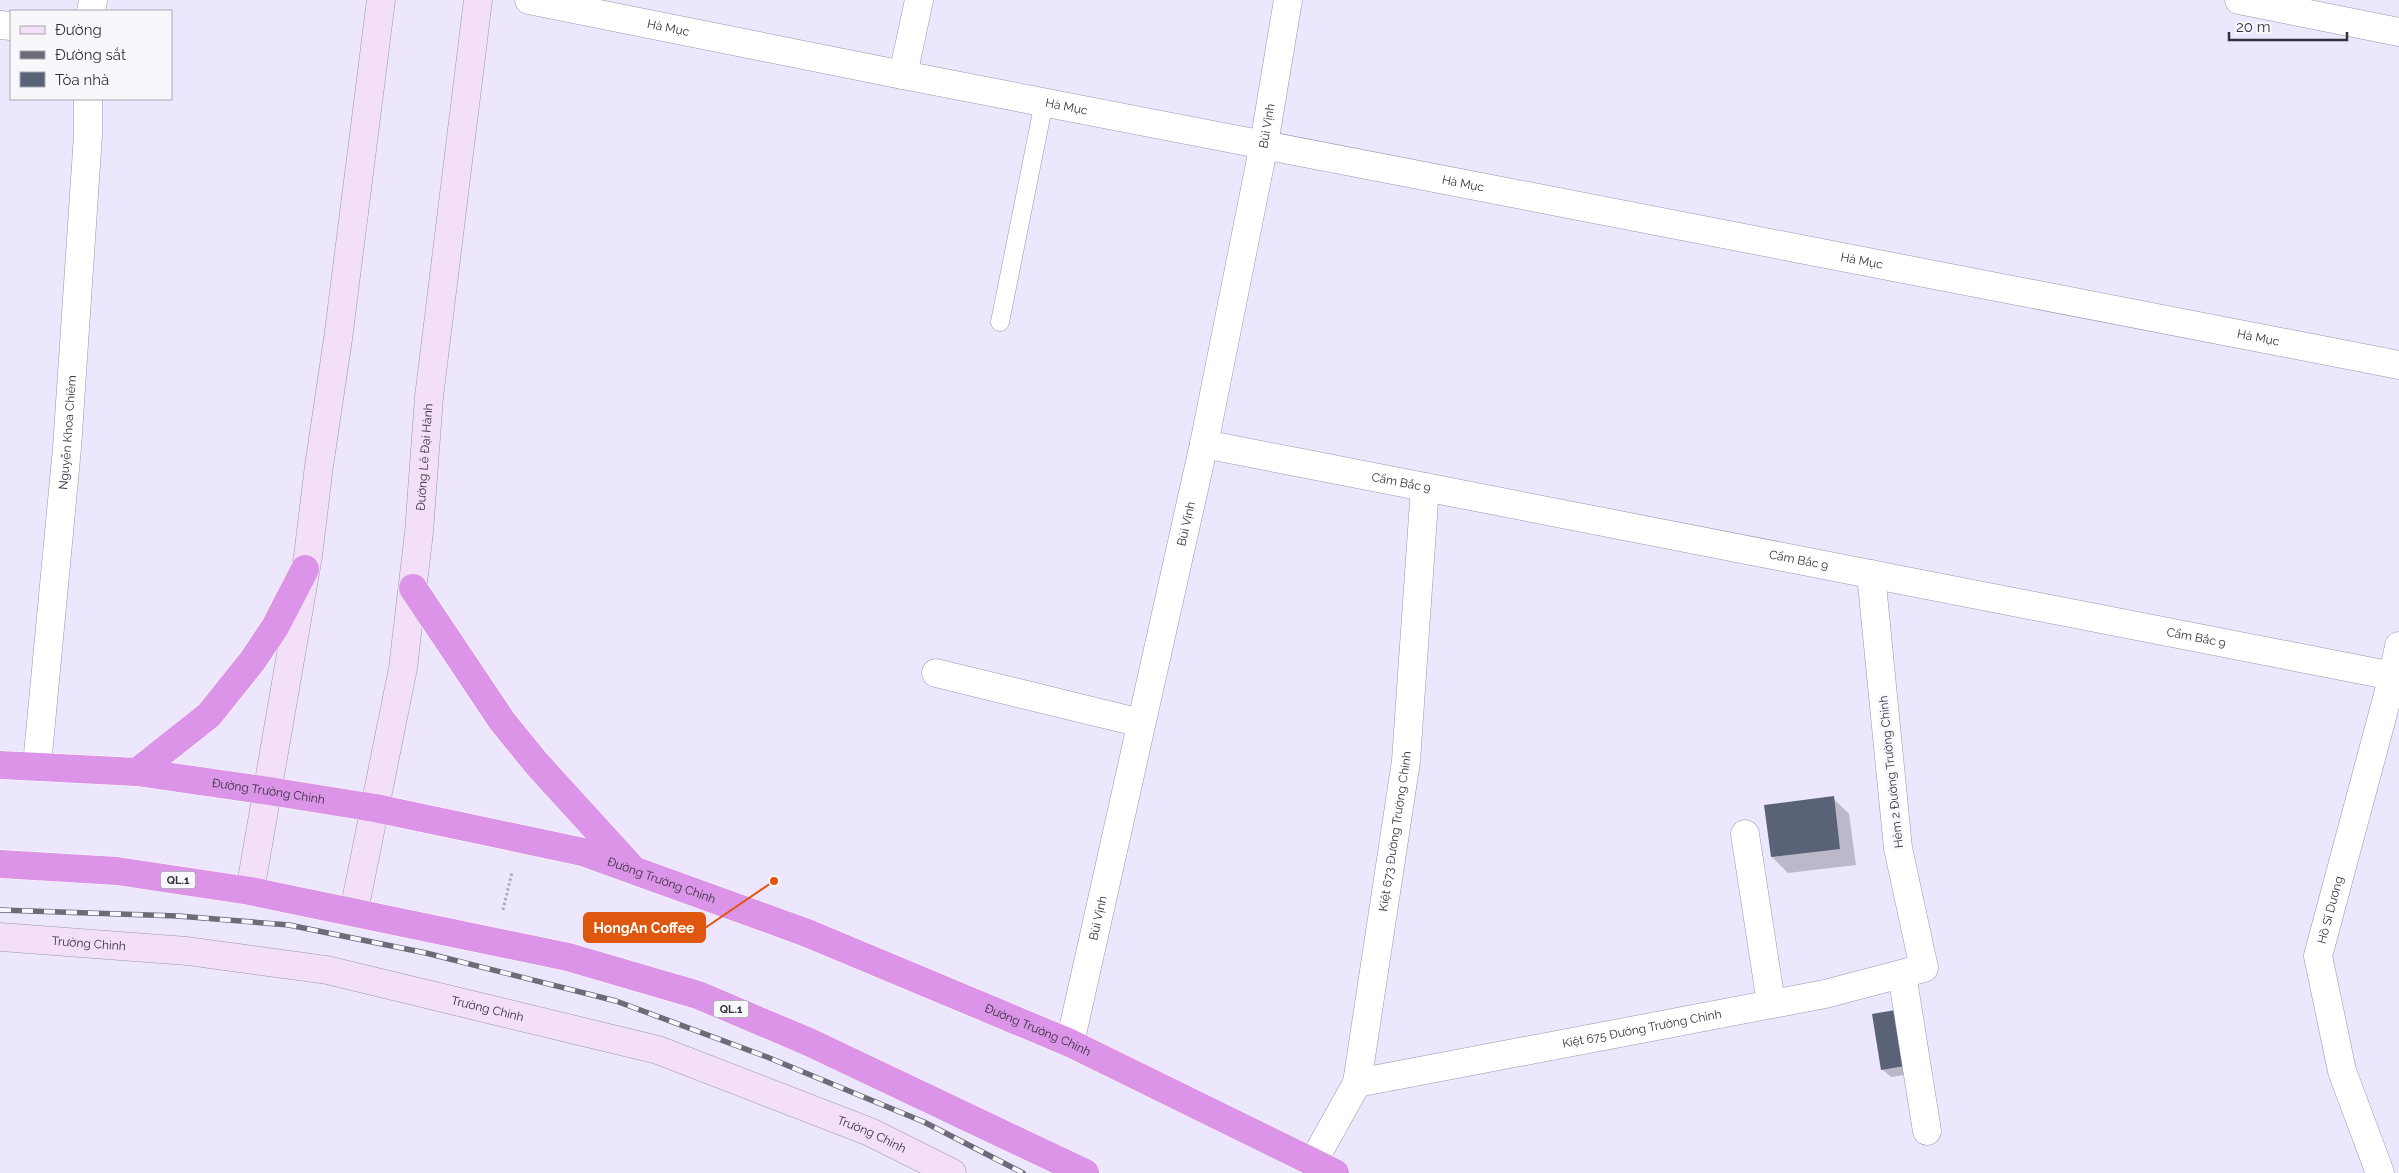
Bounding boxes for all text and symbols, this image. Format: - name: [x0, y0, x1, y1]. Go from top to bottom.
- legend: [10, 10, 172, 100]
- scale bar: [2229, 10, 2346, 42]
- street label: Hà Mục: [646, 17, 691, 39]
- text: 20 m: [2236, 18, 2271, 36]
- text: Đường: [55, 21, 102, 39]
- text: Đường sắt: [55, 46, 126, 64]
- text: Tòa nhà: [55, 71, 109, 89]
- street label: Hà Mục: [1044, 96, 1089, 118]
- street label: Bùi Vịnh: [1256, 103, 1278, 150]
- street label: Hà Mục: [1441, 173, 1486, 195]
- street label: Hà Mục: [1839, 250, 1884, 272]
- street label: Hà Mục: [2236, 327, 2281, 349]
- street label: Nguyễn Khoa Chiêm: [56, 375, 79, 490]
- street label: Đường Lê Đại Hành: [414, 403, 436, 511]
- street label: Cẩm Bắc 9: [1370, 470, 1432, 495]
- street label: Bùi Vịnh: [1174, 500, 1198, 547]
- street label: Cẩm Bắc 9: [1768, 547, 1830, 573]
- street label: Cẩm Bắc 9: [2165, 625, 2227, 650]
- street label: Hẻm 2 Đường Trường Chinh: [1876, 695, 1906, 849]
- street label: Kiệt 673 Đường Trường Chinh: [1376, 751, 1414, 912]
- street label: Đường Trường Chinh: [211, 776, 326, 807]
- street label: Đường Trường Chinh: [605, 854, 718, 906]
- road number: QL.1: [160, 872, 196, 888]
- street label: Hồ Sĩ Dương: [2315, 875, 2346, 945]
- street label: Bùi Vịnh: [1086, 895, 1110, 942]
- callout: HongAn Coffee: [584, 913, 705, 942]
- text: HongAn Coffee: [594, 920, 695, 936]
- street label: Trường Chinh: [51, 934, 126, 953]
- street label: Trường Chinh: [450, 993, 525, 1024]
- road number: QL.1: [714, 1001, 748, 1018]
- street label: Đường Trường Chinh: [983, 1001, 1093, 1059]
- street label: Kiệt 675 Đường Trường Chinh: [1561, 1007, 1723, 1051]
- street label: Trường Chinh: [835, 1113, 908, 1156]

